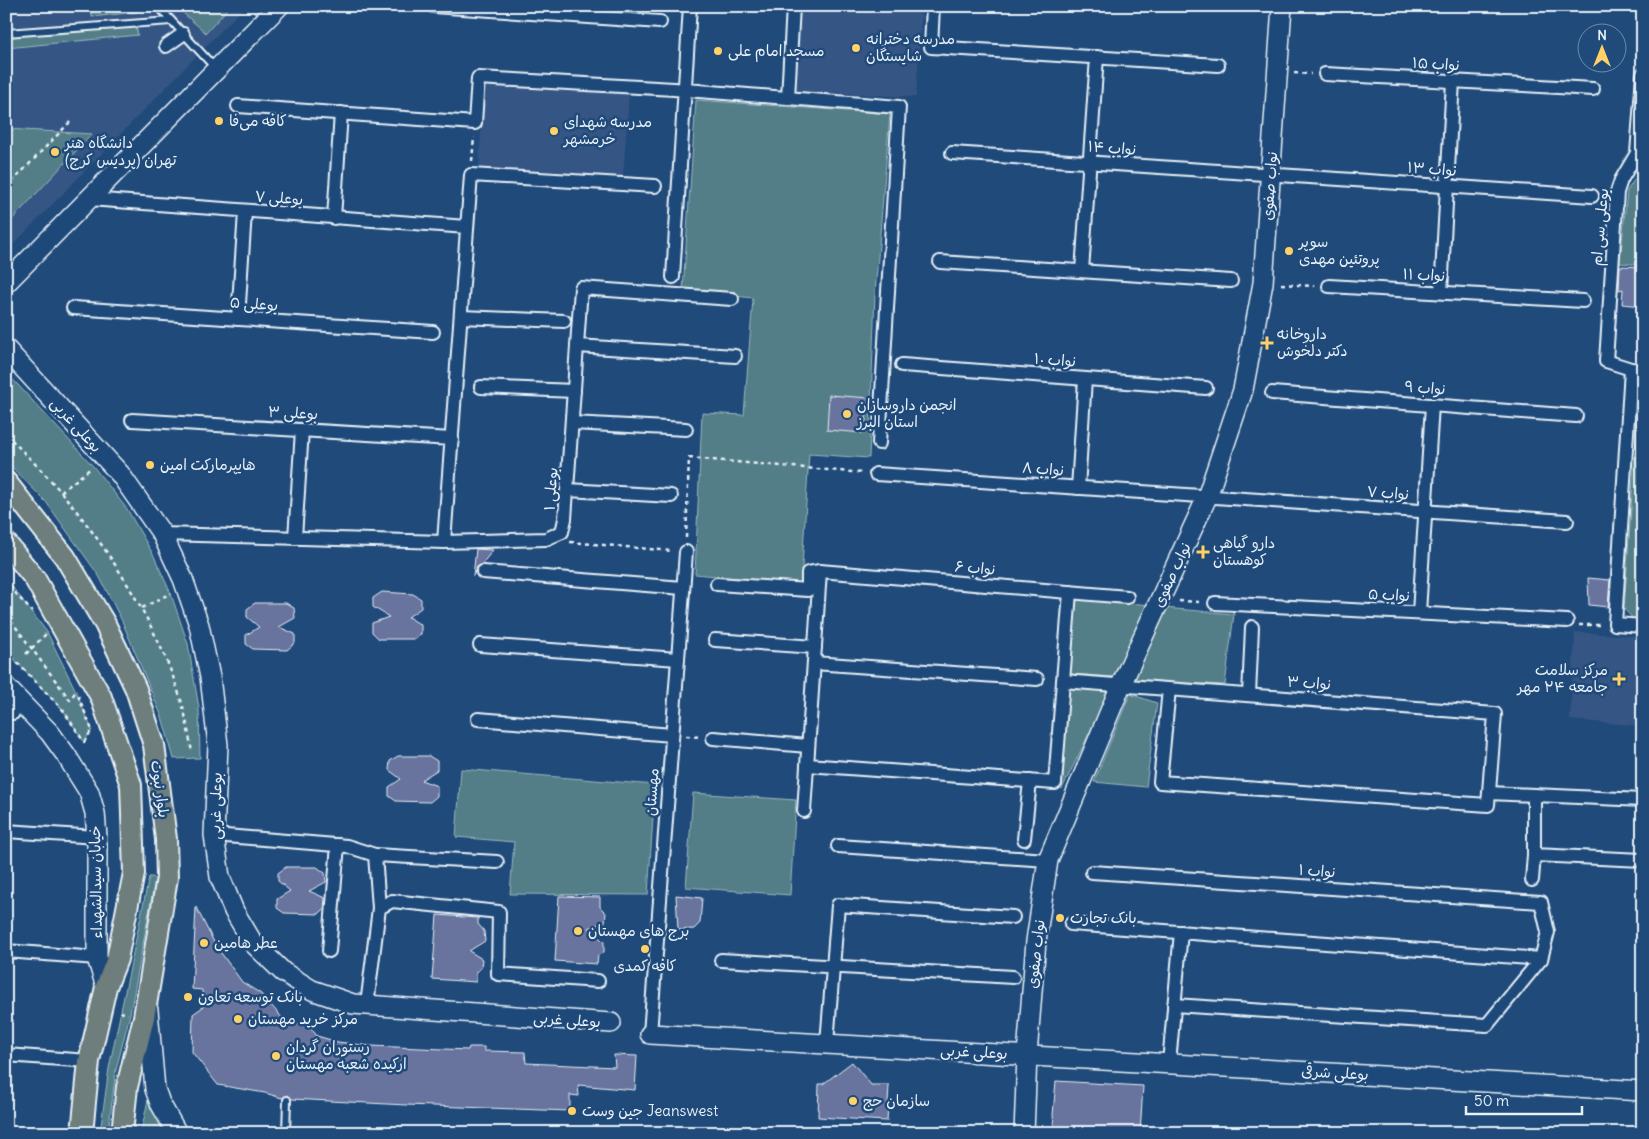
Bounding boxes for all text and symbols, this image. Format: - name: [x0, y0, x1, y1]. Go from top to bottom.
- north arrow: [1576, 22, 1626, 72]
- text: N: [1597, 26, 1607, 44]
- place label: مدرسه دخترانه شایستگان: [866, 29, 955, 65]
- place label: مسجد امام علی: [728, 41, 824, 62]
- marker: مدرسه دخترانه شایستگان: [850, 42, 862, 54]
- marker: مسجد امام علی: [712, 45, 724, 57]
- street label: نواب ۱۵: [1412, 53, 1460, 74]
- place label: کافه می‌فا: [229, 111, 287, 131]
- place label: مدرسه شهدای خرمشهر: [562, 112, 652, 148]
- marker: کافه می‌فا: [213, 115, 225, 127]
- marker: مدرسه شهدای خرمشهر: [548, 125, 560, 137]
- place label: دانشگاه هنر تهران (پردیس کرج): [63, 133, 177, 170]
- street label: نواب ۱۴: [1087, 136, 1137, 159]
- marker: دانشگاه هنر تهران (پردیس کرج): [49, 146, 61, 158]
- street label: نواب صفوی: [1258, 151, 1281, 221]
- street label: نواب ۱۳: [1407, 157, 1457, 180]
- street label: بوعلی ۷: [254, 186, 304, 210]
- street label: بوعلی سی ام: [1587, 187, 1614, 267]
- place label: سوپر پروتئین مهدی: [1297, 232, 1380, 269]
- marker: سوپر پروتئین مهدی: [1283, 245, 1295, 257]
- street label: نواب ۱۱: [1402, 264, 1446, 285]
- street label: بوعلی ۵: [229, 292, 279, 316]
- place label: داروخانه دکتر دلخوش: [1277, 324, 1348, 360]
- marker: داروخانه دکتر دلخوش: [1261, 337, 1273, 349]
- street label: نواب ۱۰: [1033, 349, 1077, 370]
- street label: نواب ۹: [1404, 377, 1446, 398]
- street label: بوعلی غربی: [46, 393, 106, 457]
- place label: انجمن داروسازان استان البرز: [856, 395, 957, 431]
- street label: بوعلی ۳: [267, 402, 319, 424]
- marker: انجمن داروسازان استان البرز: [841, 408, 853, 420]
- place label: هایپرمارکت امین: [160, 455, 256, 475]
- street label: نواب ۸: [1021, 458, 1065, 479]
- marker: هایپرمارکت امین: [144, 459, 156, 471]
- street label: بوعلی ۱: [540, 467, 562, 511]
- street label: نواب ۷: [1366, 482, 1410, 503]
- place label: دارو گیاهی کوهستان: [1213, 533, 1275, 569]
- street label: نواب صفوی: [1148, 539, 1195, 610]
- marker: دارو گیاهی کوهستان: [1197, 546, 1209, 558]
- street label: نواب ۶: [954, 556, 996, 579]
- street label: نواب ۵: [1368, 584, 1410, 605]
- place label: مرکز سلامت جامعه ۲۴ مهر: [1516, 660, 1608, 696]
- street label: نواب ۳: [1286, 671, 1332, 694]
- marker: مرکز سلامت جامعه ۲۴ مهر: [1612, 672, 1626, 686]
- street label: بلوار نبوت: [147, 759, 174, 819]
- street label: مهستان: [640, 767, 663, 816]
- street label: بوعلی غربی: [205, 772, 227, 840]
- street label: خیابان سیدالشهداء: [85, 825, 106, 939]
- street label: نواب ۱: [1298, 860, 1336, 881]
- place label: بانک تجارت: [1070, 908, 1137, 927]
- marker: بانک تجارت: [1054, 912, 1066, 924]
- street label: نواب صفوی: [1022, 919, 1049, 989]
- place label: برج های مهستان: [588, 921, 689, 941]
- marker: برج های مهستان: [572, 925, 584, 937]
- place label: عطر هامین: [214, 933, 278, 952]
- marker: عطر هامین: [198, 937, 210, 949]
- marker: کافه کمدی: [639, 943, 651, 955]
- place label: کافه کمدی: [613, 956, 677, 975]
- place label: بانک توسعه تعاون: [198, 987, 303, 1006]
- marker: بانک توسعه تعاون: [182, 991, 194, 1003]
- street label: بوعلی غربی: [533, 1008, 601, 1032]
- place label: مرکز خرید مهستان: [248, 1009, 358, 1028]
- marker: مرکز خرید مهستان: [232, 1013, 244, 1025]
- place label: رستوران گردان ارکیده شعبه مهستان: [286, 1037, 407, 1073]
- street label: بوعلی غربی: [940, 1040, 1008, 1064]
- marker: رستوران گردان ارکیده شعبه مهستان: [270, 1050, 282, 1062]
- street label: بوعلی شرقی: [1301, 1060, 1369, 1085]
- scale bar: [1466, 1084, 1583, 1116]
- place label: سازمان حج: [863, 1091, 930, 1111]
- text: 50 m: [1474, 1091, 1509, 1110]
- marker: سازمان حج: [847, 1095, 859, 1107]
- place label: جین وست Jeanswest: [582, 1101, 718, 1120]
- marker: جین وست Jeanswest: [566, 1105, 578, 1117]

